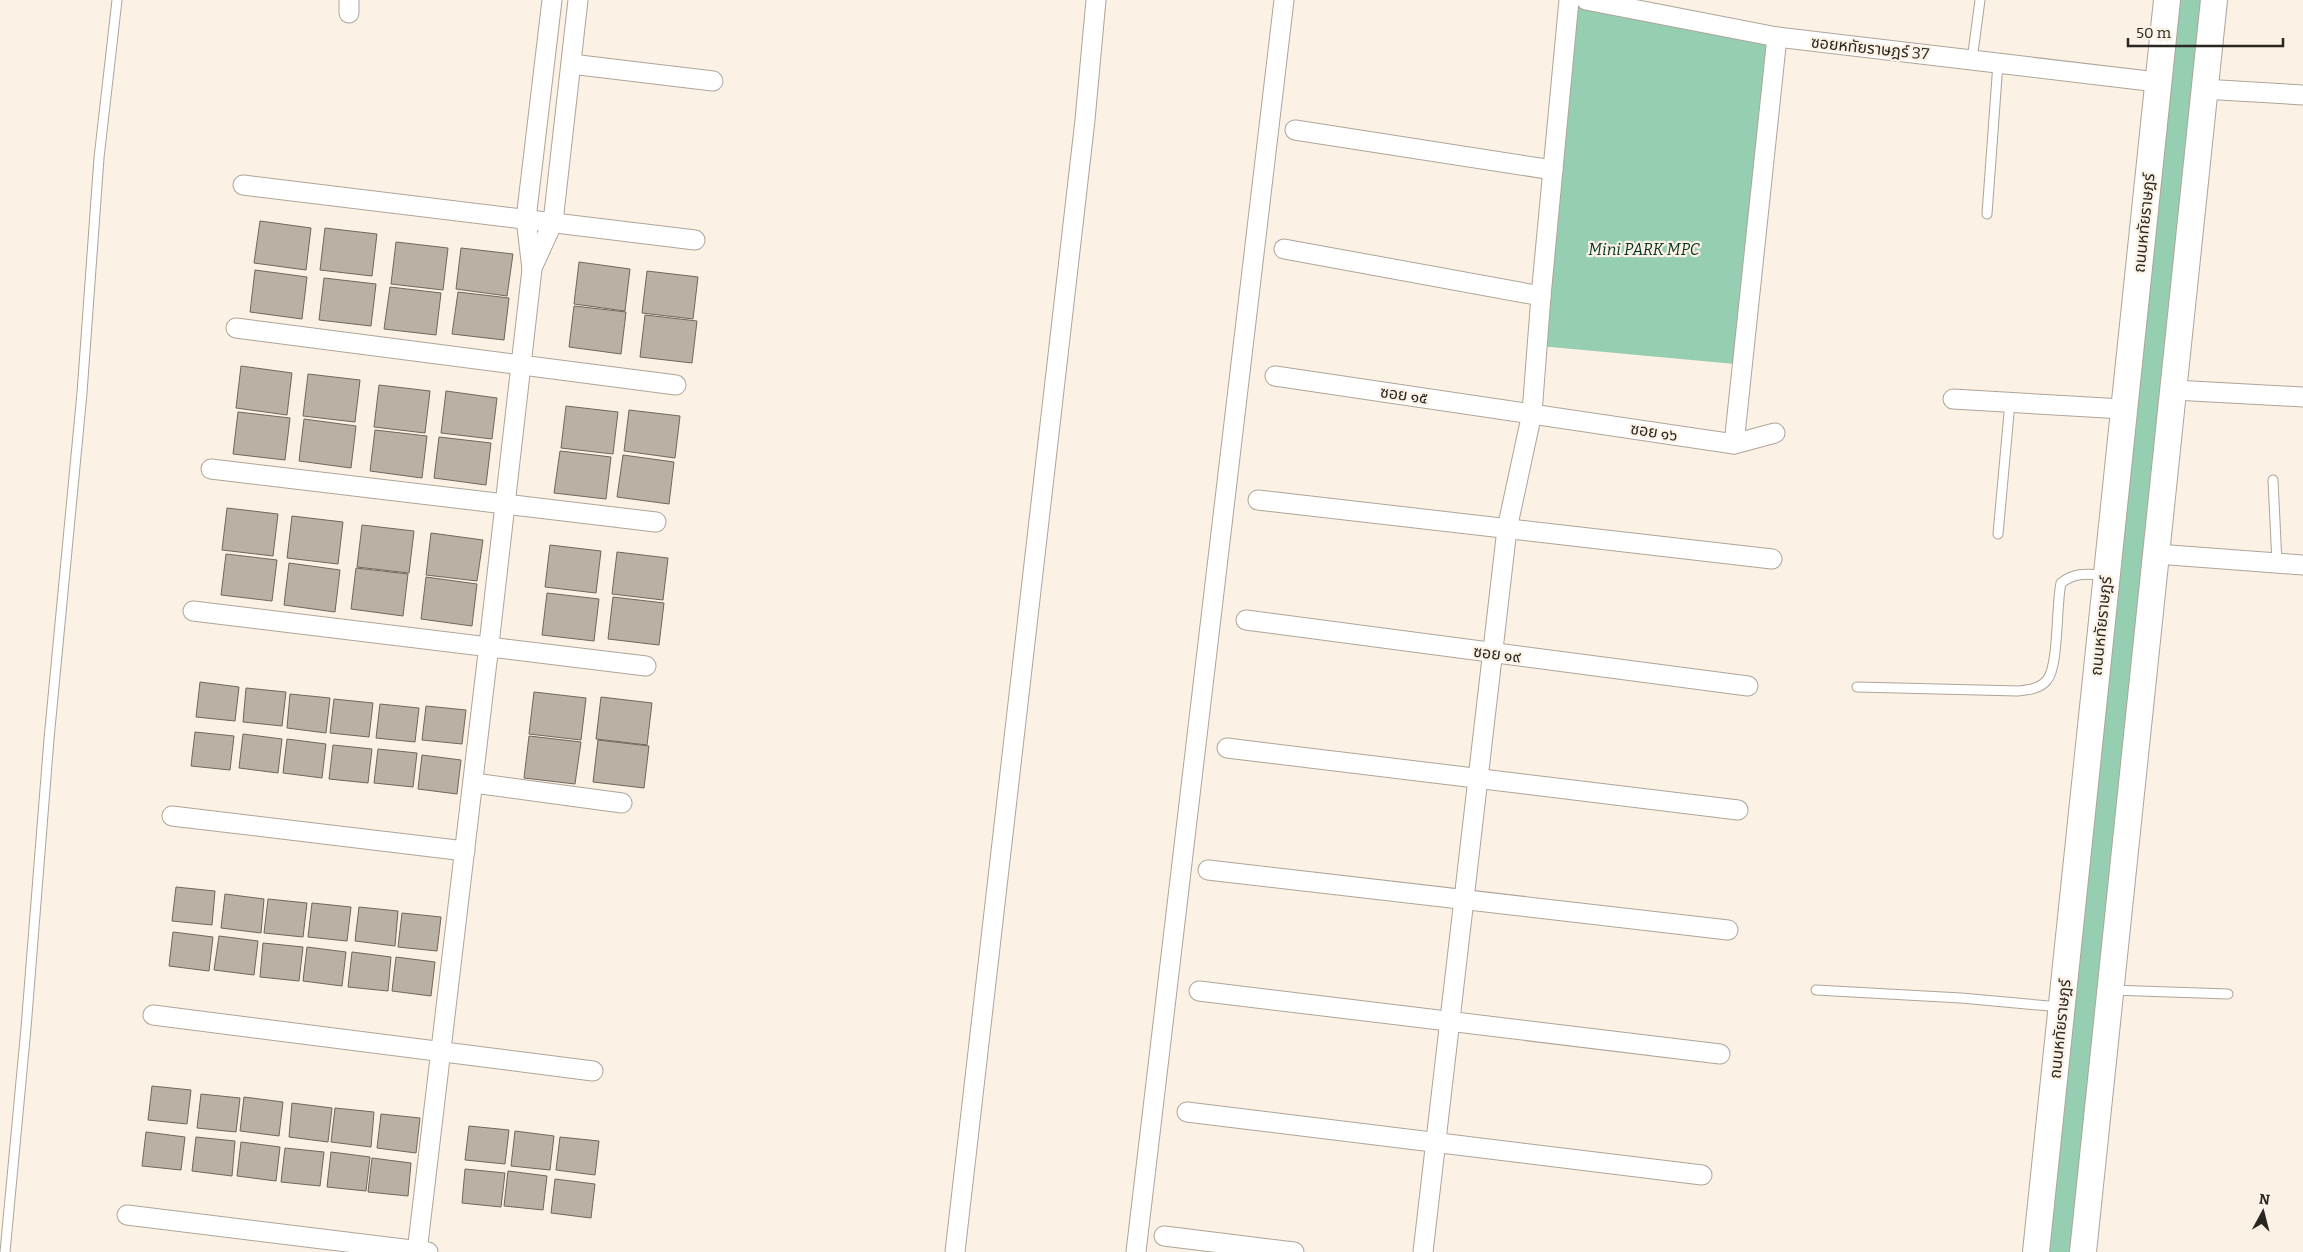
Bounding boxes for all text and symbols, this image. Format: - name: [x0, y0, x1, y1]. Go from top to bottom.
- scale bar: [2128, 15, 2283, 47]
- text: 50 m: [2136, 24, 2172, 42]
- street label: ซอยหทัยราษฎร์ 37: [1810, 32, 1930, 64]
- street label: ถนนหทัยราษฎร์: [2129, 172, 2159, 274]
- park label: Mini PARK MPC: [1588, 240, 1700, 259]
- street label: ซอย ๑๕: [1379, 382, 1429, 408]
- street label: ซอย ๑๖: [1629, 419, 1679, 445]
- street label: ถนนหทัยราษฎร์: [2086, 575, 2116, 677]
- street label: ซอย ๑๙: [1472, 642, 1522, 666]
- street label: ถนนหทัยราษฎร์: [2045, 978, 2075, 1080]
- north arrow: [2238, 1187, 2288, 1237]
- text: N: [2258, 1190, 2271, 1209]

